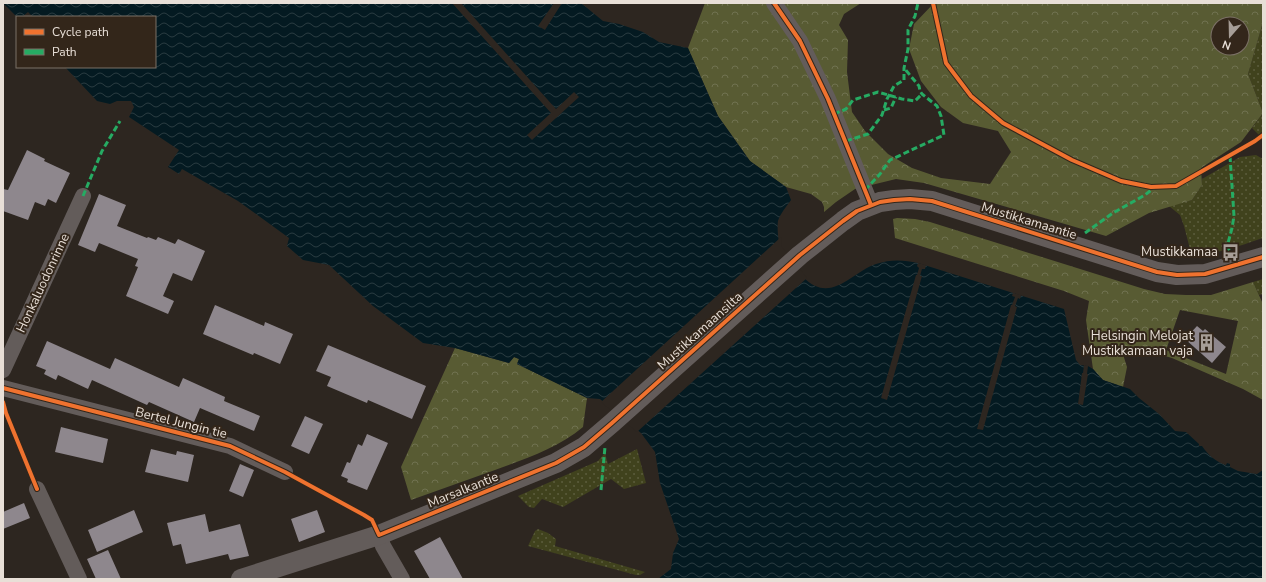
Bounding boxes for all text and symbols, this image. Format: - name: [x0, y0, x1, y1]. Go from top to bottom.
- legend: [16, 16, 156, 68]
- north arrow: [1210, 16, 1250, 56]
- text: Cycle path: [52, 24, 109, 40]
- text: N: [1220, 36, 1233, 53]
- text: Path: [52, 44, 77, 60]
- street label: Mustikkamaantie: [979, 198, 1079, 244]
- street label: Honkaluodonrinne: [12, 230, 74, 336]
- bus stop icon: Mustikkamaa: [1221, 242, 1241, 262]
- place label: Mustikkamaa: [1141, 243, 1218, 261]
- street label: Mustikkamaansilta: [654, 288, 746, 374]
- place label: Helsingin Melojat Mustikkamaan vaja: [1082, 327, 1193, 360]
- building icon: Helsingin Melojat Mustikkamaan vaja: [1196, 333, 1216, 353]
- street label: Bertel Jungin tie: [133, 403, 229, 443]
- street label: Marsalkantie: [425, 468, 501, 512]

